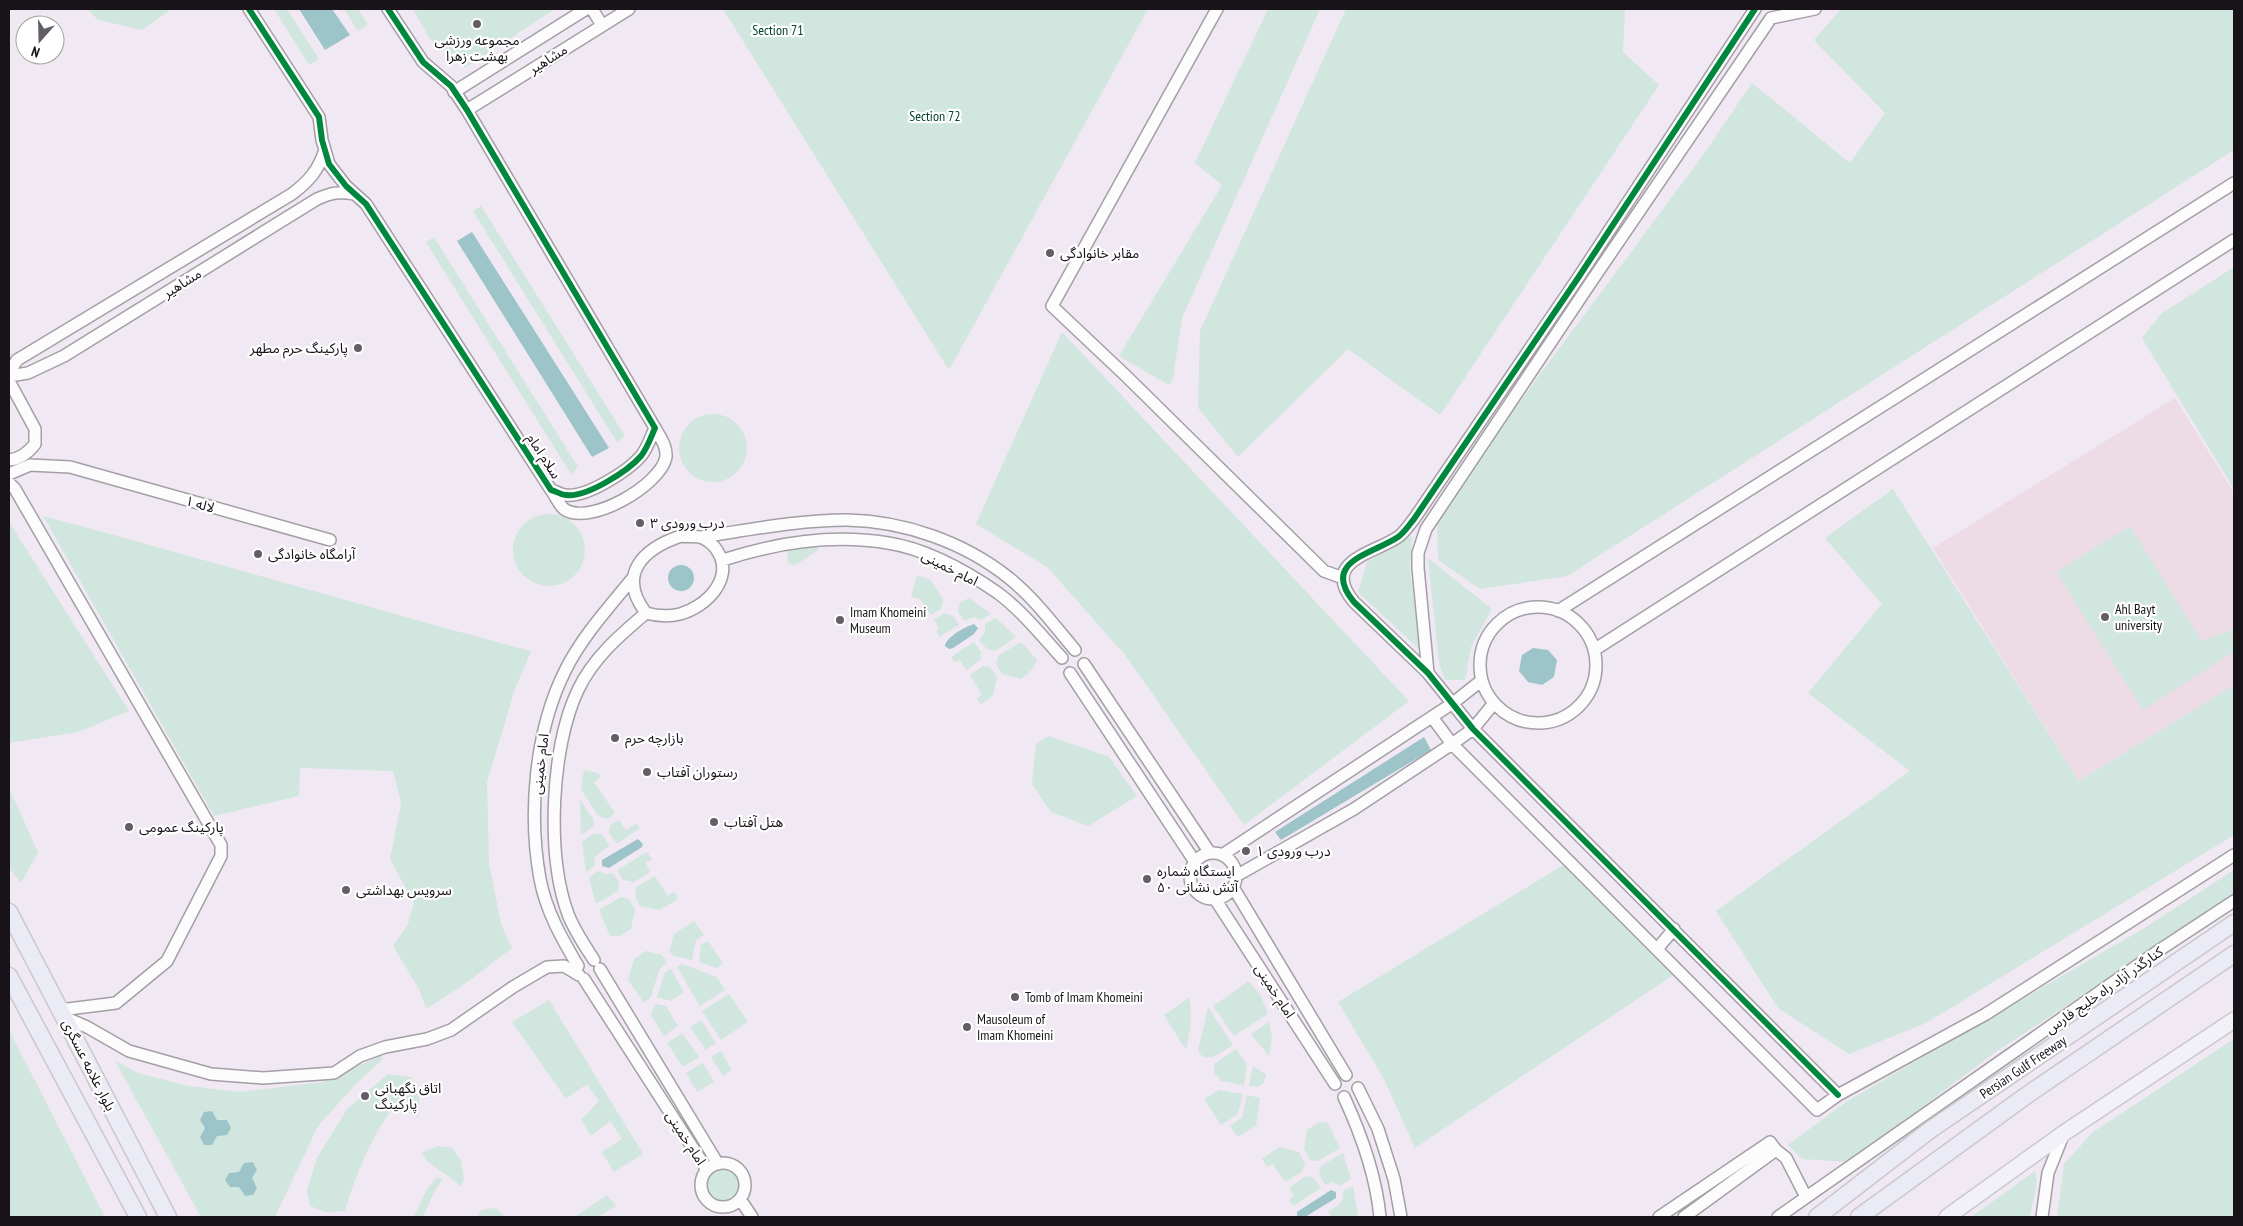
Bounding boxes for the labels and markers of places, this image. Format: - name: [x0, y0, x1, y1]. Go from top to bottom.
- marker: مجموعه ورزشی بهشت زهرا: [471, 18, 483, 30]
- place label: مجموعه ورزشی بهشت زهرا: [434, 31, 520, 65]
- place label: مقابر خانوادگی: [1060, 244, 1139, 262]
- marker: مقابر خانوادگی: [1044, 247, 1056, 259]
- place label: پارکینگ حرم مطهر: [249, 339, 348, 359]
- marker: پارکینگ حرم مطهر: [352, 342, 364, 354]
- place label: درب ورودی ۳: [650, 514, 725, 532]
- marker: درب ورودی ۳: [634, 517, 646, 529]
- place label: آرامگاه خانوادگی: [268, 545, 356, 563]
- marker: آرامگاه خانوادگی: [252, 548, 264, 560]
- place label: Ahl Bayt university: [2115, 600, 2163, 634]
- place label: Imam Khomeini Museum: [850, 603, 926, 637]
- marker: Ahl Bayt university: [2099, 611, 2111, 623]
- marker: Imam Khomeini Museum: [834, 614, 846, 626]
- place label: بازارچه حرم: [625, 729, 684, 749]
- marker: بازارچه حرم: [609, 732, 621, 744]
- place label: رستوران آفتاب: [657, 763, 738, 781]
- marker: رستوران آفتاب: [641, 766, 653, 778]
- place label: هتل آفتاب: [724, 813, 783, 831]
- marker: هتل آفتاب: [708, 816, 720, 828]
- place label: پارکینگ عمومی: [139, 818, 224, 837]
- marker: پارکینگ عمومی: [123, 821, 135, 833]
- place label: درب ورودی ۱: [1256, 842, 1331, 860]
- marker: درب ورودی ۱: [1240, 845, 1252, 857]
- place label: ایستگاه شماره ۵۰ آتش نشانی: [1157, 862, 1239, 896]
- marker: ایستگاه شماره ۵۰ آتش نشانی: [1141, 873, 1153, 885]
- place label: سرویس بهداشتی: [356, 881, 452, 899]
- marker: سرویس بهداشتی: [340, 884, 352, 896]
- place label: Tomb of Imam Khomeini: [1025, 988, 1143, 1006]
- marker: Tomb of Imam Khomeini: [1009, 991, 1021, 1003]
- place label: Mausoleum of Imam Khomeini: [977, 1010, 1053, 1044]
- marker: Mausoleum of Imam Khomeini: [961, 1021, 973, 1033]
- place label: اتاق نگهبانی پارکینگ: [375, 1079, 441, 1114]
- marker: اتاق نگهبانی پارکینگ: [359, 1090, 371, 1102]

